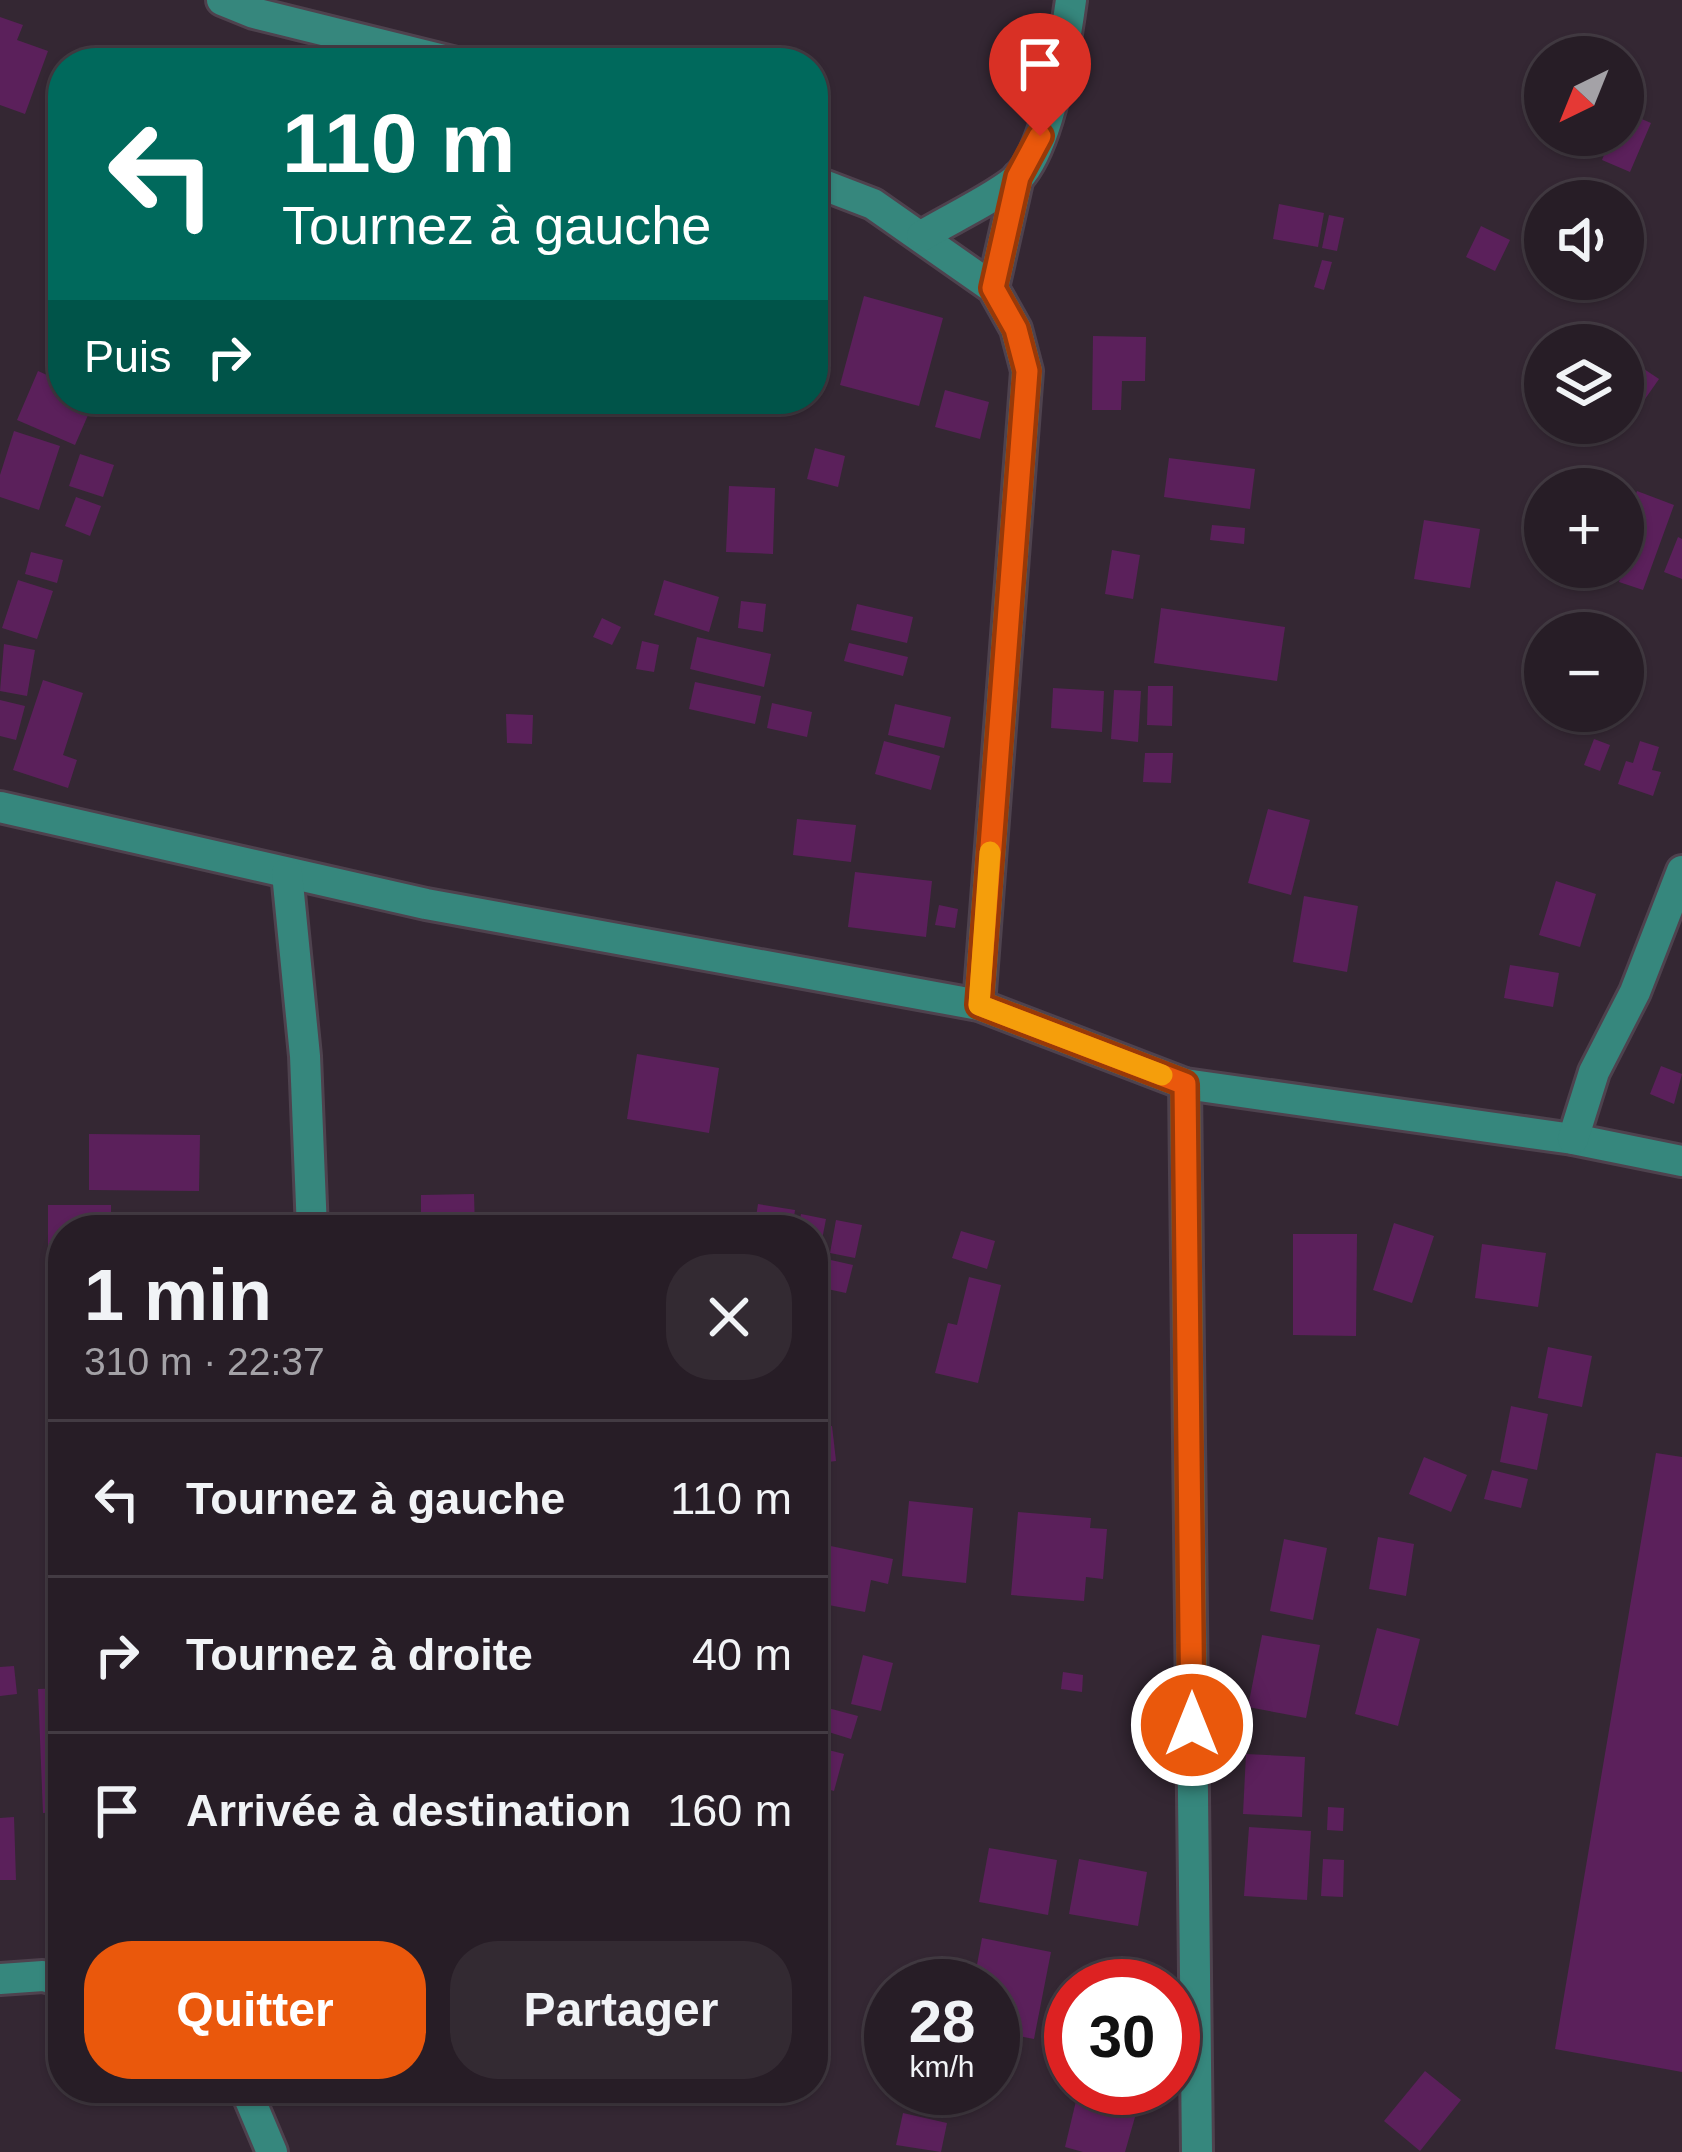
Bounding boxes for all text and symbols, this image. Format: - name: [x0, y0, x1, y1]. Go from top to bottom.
- pin: [989, 13, 1091, 136]
- icon: arrive: [1007, 31, 1073, 97]
- north arrow: [1524, 36, 1644, 156]
- map controls: [1524, 36, 1644, 732]
- icon: left: [84, 96, 240, 252]
- text: 110 m: [282, 96, 516, 190]
- button: sound: [1524, 180, 1644, 300]
- text: Tournez à gauche: [282, 195, 711, 255]
- icon: right: [196, 324, 262, 390]
- button: layers: [1524, 324, 1644, 444]
- text: Puis: [84, 331, 172, 382]
- button: +: [1524, 468, 1644, 588]
- button: −: [1524, 612, 1644, 732]
- button: close: [666, 1254, 792, 1380]
- text: 1 min: [84, 1255, 272, 1335]
- text: 310 m · 22:37: [84, 1340, 325, 1383]
- icon: left: [84, 1466, 150, 1532]
- text: Tournez à gauche: [186, 1473, 565, 1524]
- text: 110 m: [670, 1473, 792, 1524]
- icon: right: [84, 1622, 150, 1688]
- text: Tournez à droite: [186, 1629, 533, 1680]
- text: 40 m: [692, 1629, 792, 1680]
- position arrow: [1129, 1662, 1255, 1788]
- icon: arrive: [84, 1778, 150, 1844]
- text: Arrivée à destination: [186, 1785, 631, 1836]
- text: 160 m: [667, 1785, 792, 1836]
- button: Quitter: [84, 1941, 426, 2079]
- button: Partager: [450, 1941, 792, 2079]
- speed limit sign: 30: [1044, 1959, 1200, 2115]
- text: 28: [909, 1988, 975, 2055]
- text: km/h: [909, 2050, 975, 2083]

